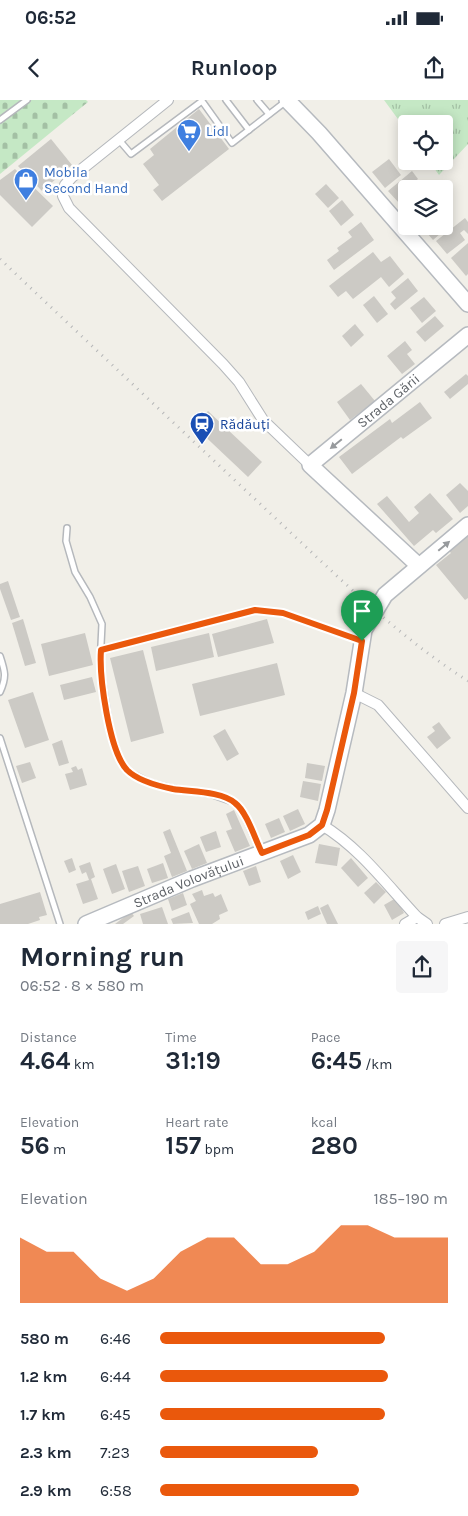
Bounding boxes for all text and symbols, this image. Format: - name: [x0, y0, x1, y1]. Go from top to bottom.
- text: 06:52: [25, 7, 76, 29]
- icon: back: [20, 54, 48, 82]
- icon: share: [420, 54, 448, 82]
- text: Runloop: [191, 55, 277, 81]
- map controls: [398, 115, 453, 235]
- button: locate: [398, 115, 453, 170]
- supermarket icon: Lidl: [176, 118, 202, 152]
- place label: Lidl: [206, 123, 229, 140]
- place label: Mobila Second Hand: [44, 164, 128, 197]
- shop icon: Mobila Second Hand: [13, 167, 39, 201]
- button: layers: [398, 180, 453, 235]
- street label: Strada Gării: [354, 370, 423, 431]
- station icon: Rădăuți: [189, 411, 215, 445]
- place label: Rădăuți: [220, 416, 270, 433]
- one-way arrow: [330, 438, 342, 450]
- one-way arrow: [437, 540, 449, 552]
- pin: [341, 590, 383, 641]
- icon: arrive: [348, 597, 376, 625]
- street label: Strada Volovățului: [131, 852, 246, 911]
- text: Morning run: [20, 940, 185, 973]
- button: share: [396, 941, 448, 993]
- text: 06:52 · 8 × 580 m: [20, 976, 144, 995]
- text: Distance: [20, 1029, 77, 1046]
- text: Time: [165, 1029, 197, 1046]
- text: Pace: [311, 1029, 341, 1046]
- text: 4.64: [20, 1046, 70, 1075]
- text: 31:19: [165, 1046, 221, 1075]
- text: 6:45: [311, 1046, 362, 1075]
- text: km: [70, 1056, 95, 1073]
- text: /km: [362, 1056, 392, 1073]
- text: Elevation: [20, 1114, 79, 1131]
- text: Heart rate: [165, 1114, 228, 1131]
- text: kcal: [311, 1114, 337, 1131]
- text: 56: [20, 1131, 50, 1160]
- text: 157: [165, 1131, 201, 1160]
- text: 280: [311, 1131, 358, 1160]
- text: m: [50, 1141, 66, 1158]
- text: bpm: [201, 1141, 234, 1158]
- text: Elevation: [20, 1189, 88, 1208]
- text: 185–190 m: [373, 1189, 448, 1208]
- text: 580 m: [20, 1329, 69, 1348]
- text: 6:46: [100, 1329, 131, 1348]
- text: 1.2 km: [20, 1367, 68, 1386]
- text: 6:44: [100, 1367, 131, 1386]
- text: 1.7 km: [20, 1405, 66, 1424]
- text: 6:45: [100, 1405, 131, 1424]
- text: 2.3 km: [20, 1443, 72, 1462]
- text: 7:23: [100, 1443, 130, 1462]
- text: 2.9 km: [20, 1481, 72, 1500]
- text: 6:58: [100, 1481, 132, 1500]

